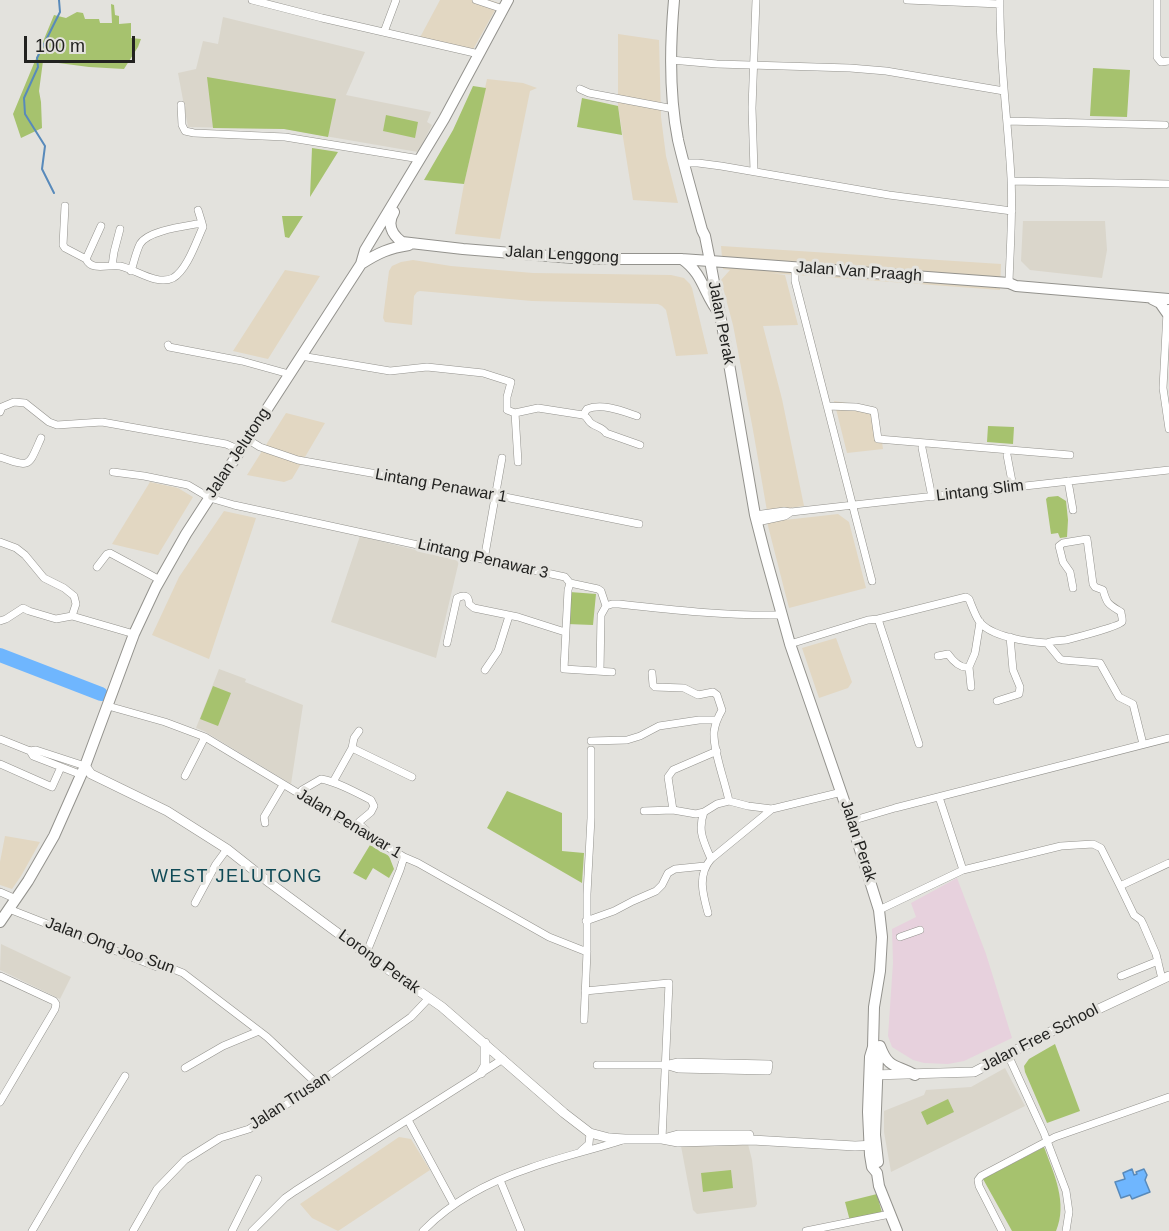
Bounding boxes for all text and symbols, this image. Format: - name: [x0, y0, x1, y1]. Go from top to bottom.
- scale bar: [27, 24, 138, 62]
- text: 100 m: [35, 36, 85, 56]
- street label: Jalan Lenggong: [505, 242, 619, 268]
- street label: Jalan Van Praagh: [795, 258, 923, 286]
- street label: Jalan Perak: [704, 280, 738, 366]
- street label: Jalan Jelutong: [202, 405, 274, 501]
- street label: Lintang Penawar 1: [374, 465, 508, 507]
- street label: Lintang Slim: [935, 476, 1025, 506]
- street label: Lintang Penawar 3: [416, 535, 550, 583]
- street label: Jalan Penawar 1: [293, 785, 405, 863]
- street label: Jalan Perak: [836, 798, 880, 884]
- district label: WEST JELUTONG: [151, 866, 323, 888]
- street label: Jalan Ong Joo Sun: [43, 914, 177, 978]
- street label: Lorong Perak: [334, 926, 424, 998]
- street label: Jalan Free School: [978, 1000, 1102, 1076]
- street label: Jalan Trusan: [246, 1068, 334, 1134]

